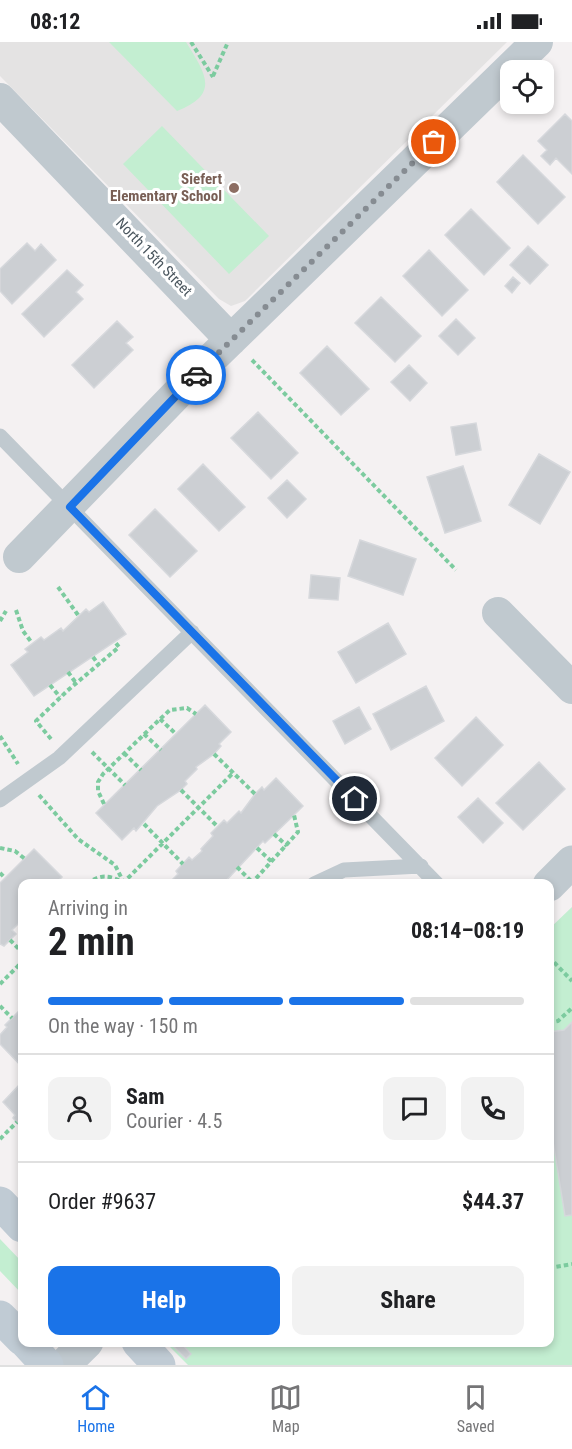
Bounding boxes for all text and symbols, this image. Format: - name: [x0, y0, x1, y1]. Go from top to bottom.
- text: 08:12: [30, 9, 81, 34]
- map controls: [500, 60, 554, 114]
- button: locate: [500, 60, 554, 114]
- pin: [408, 116, 459, 167]
- icon: bag: [417, 125, 450, 158]
- place label: Siefert Elementary School: [110, 170, 222, 205]
- marker: Siefert Elementary School: [227, 181, 241, 195]
- street label: North 15th Street: [112, 214, 196, 300]
- courier: [166, 345, 226, 405]
- icon: car: [180, 359, 213, 392]
- pin: [329, 773, 380, 824]
- icon: home: [338, 782, 371, 815]
- text: Arriving in: [48, 896, 128, 920]
- text: 08:14–08:19: [411, 918, 524, 943]
- text: 2 min: [48, 919, 135, 965]
- text: On the way · 150 m: [48, 1014, 198, 1038]
- button: person: [48, 1077, 111, 1140]
- button: chat: [383, 1077, 446, 1140]
- button: phone: [461, 1077, 524, 1140]
- text: Sam: [126, 1084, 165, 1109]
- text: Courier · 4.5: [126, 1109, 222, 1133]
- text: Order #9637: [48, 1189, 156, 1214]
- text: $44.37: [462, 1189, 524, 1214]
- button: Help: [48, 1266, 280, 1335]
- button: Share: [292, 1266, 524, 1335]
- tab: Home: [77, 1381, 115, 1436]
- tab: Map: [269, 1381, 302, 1436]
- tab: Saved: [457, 1381, 495, 1436]

